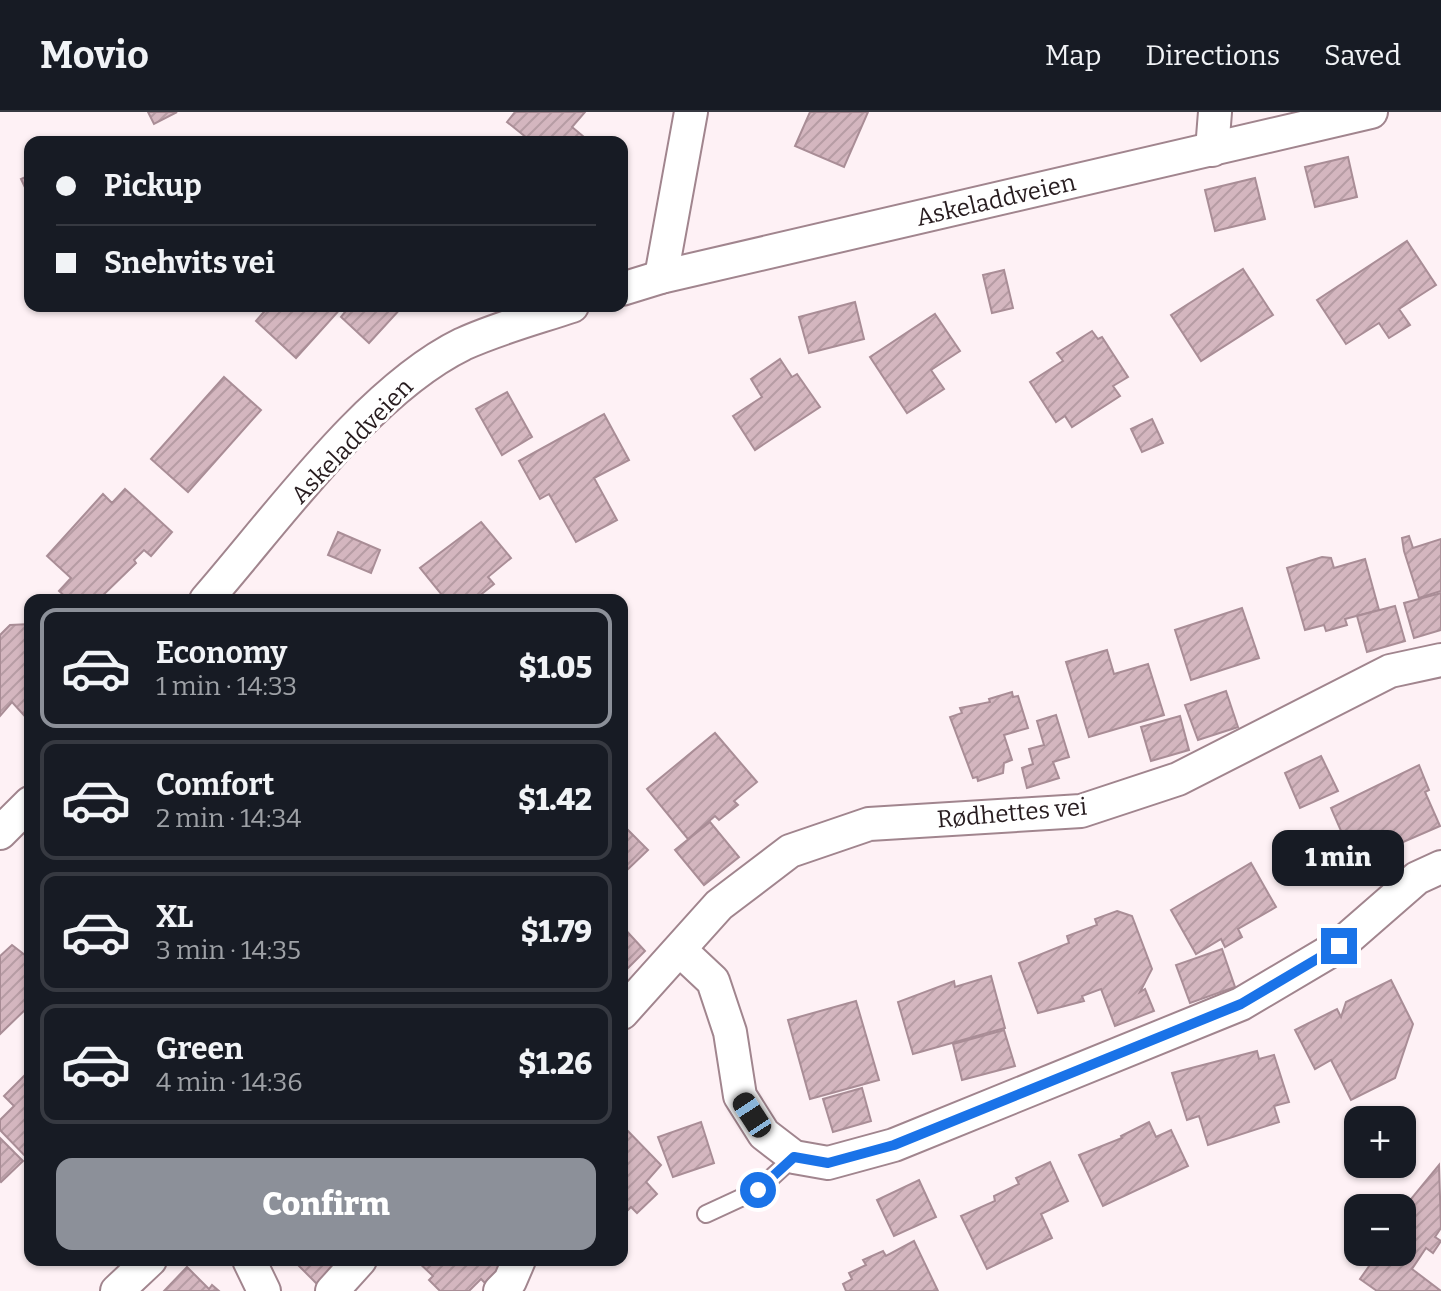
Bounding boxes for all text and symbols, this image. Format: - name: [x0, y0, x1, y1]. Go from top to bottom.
- text: Movio: [40, 32, 149, 78]
- text: Map: [1045, 39, 1101, 72]
- text: Directions: [1145, 39, 1280, 72]
- text: Saved: [1324, 39, 1401, 72]
- text: Pickup: [104, 168, 202, 204]
- street label: Askeladdveien: [914, 168, 1078, 232]
- text: Snehvits vei: [104, 245, 275, 281]
- street label: Askeladdveien: [285, 373, 419, 509]
- icon: car: [60, 632, 132, 704]
- text: Economy: [156, 635, 287, 671]
- text: $1.05: [519, 650, 592, 686]
- text: 1 min · 14:33: [156, 671, 297, 702]
- icon: car: [60, 764, 132, 836]
- text: Comfort: [156, 767, 274, 803]
- text: $1.42: [518, 782, 592, 818]
- street label: Rødhettes vei: [936, 793, 1088, 833]
- text: 2 min · 14:34: [156, 803, 301, 834]
- callout: 1 min: [1273, 830, 1405, 886]
- text: 1 min: [1305, 842, 1371, 873]
- icon: car: [60, 896, 132, 968]
- text: XL: [156, 899, 193, 935]
- text: $1.79: [521, 914, 592, 950]
- route end: [1321, 928, 1357, 964]
- text: 3 min · 14:35: [156, 935, 301, 966]
- icon: car: [60, 1028, 132, 1100]
- text: Green: [156, 1031, 243, 1067]
- text: $1.26: [518, 1046, 592, 1082]
- text: 4 min · 14:36: [156, 1067, 303, 1098]
- car: [729, 1088, 775, 1142]
- map controls: [1344, 1106, 1416, 1266]
- button: +: [1344, 1106, 1416, 1178]
- button: Confirm: [56, 1158, 596, 1250]
- route start: [740, 1172, 776, 1208]
- button: −: [1344, 1194, 1416, 1266]

